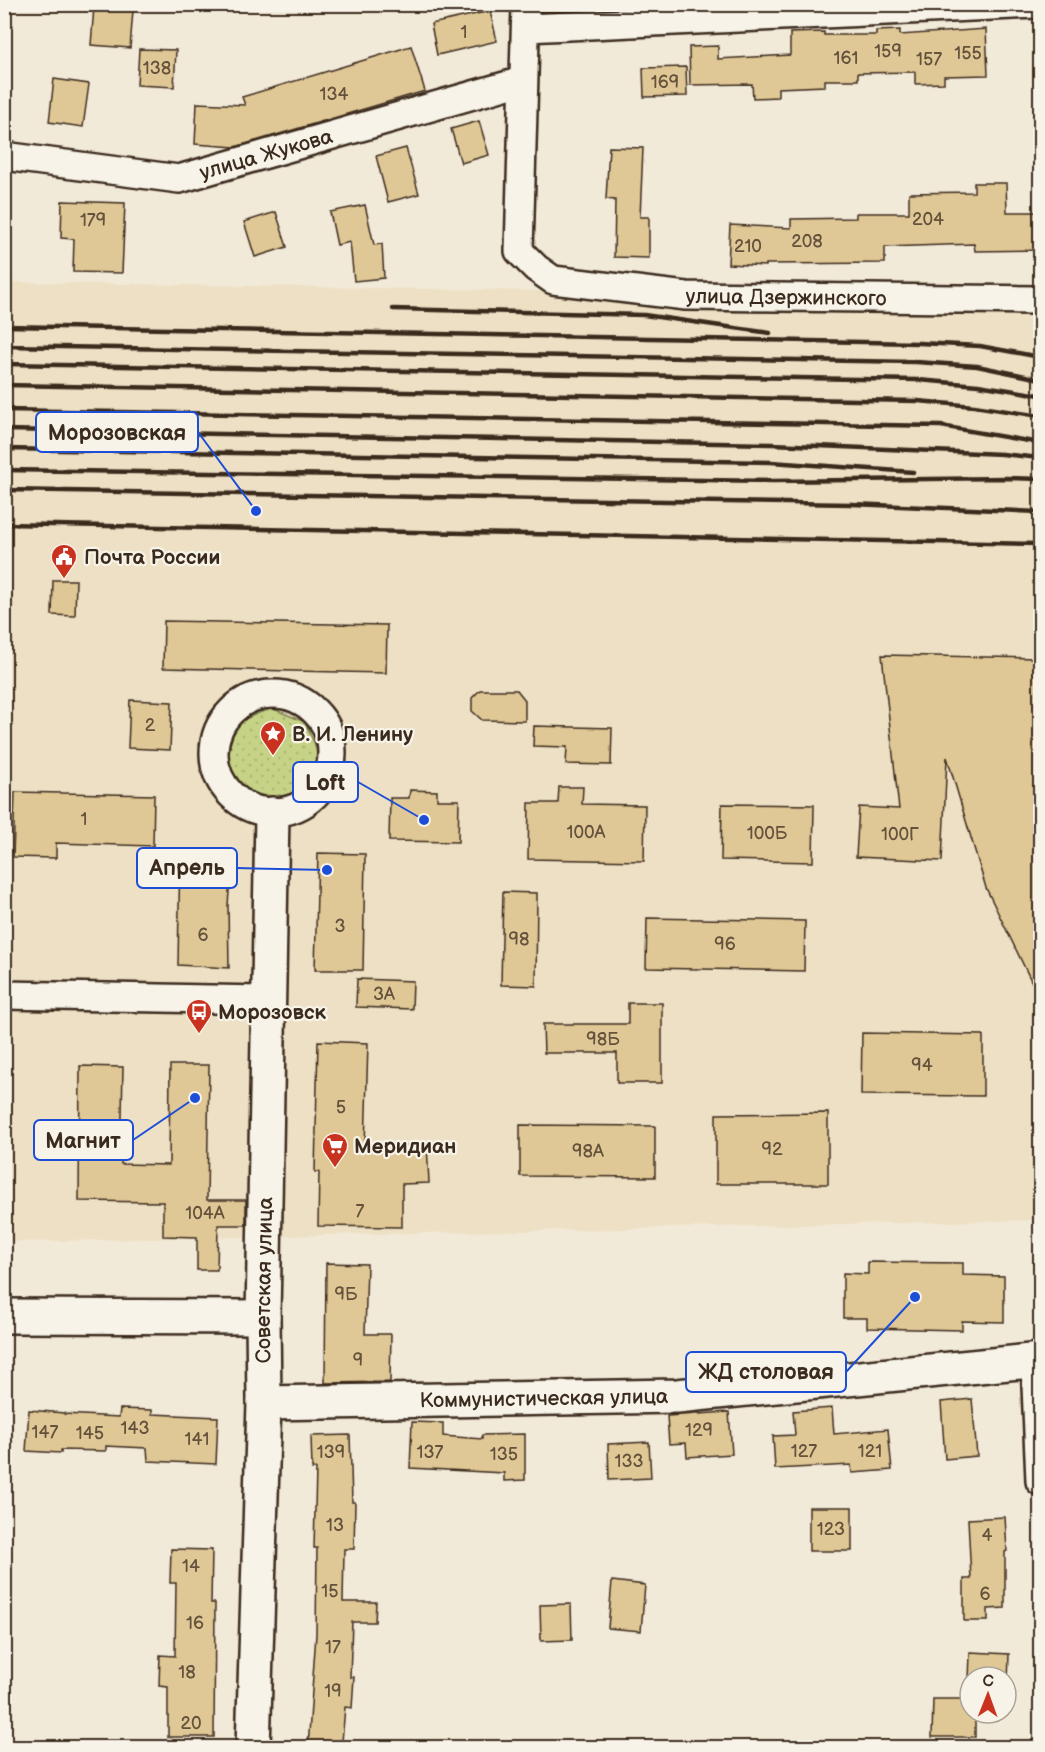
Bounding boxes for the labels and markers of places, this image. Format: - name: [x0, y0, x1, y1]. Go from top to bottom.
- callout: Морозовская: [36, 412, 198, 452]
- public building icon: Почта России: [49, 542, 79, 580]
- place label: Почта России: [84, 545, 220, 570]
- place icon: В. И. Ленину: [258, 719, 288, 757]
- place label: В. И. Ленину: [292, 722, 413, 747]
- callout: Loft: [293, 762, 358, 802]
- callout: Апрель: [137, 848, 237, 888]
- bus stop icon: Морозовск: [184, 997, 214, 1035]
- place label: Морозовск: [218, 1000, 327, 1025]
- callout: Магнит: [34, 1120, 133, 1160]
- supermarket icon: Меридиан: [320, 1131, 350, 1169]
- place label: Меридиан: [354, 1134, 456, 1159]
- callout: ЖД столовая: [686, 1352, 846, 1392]

